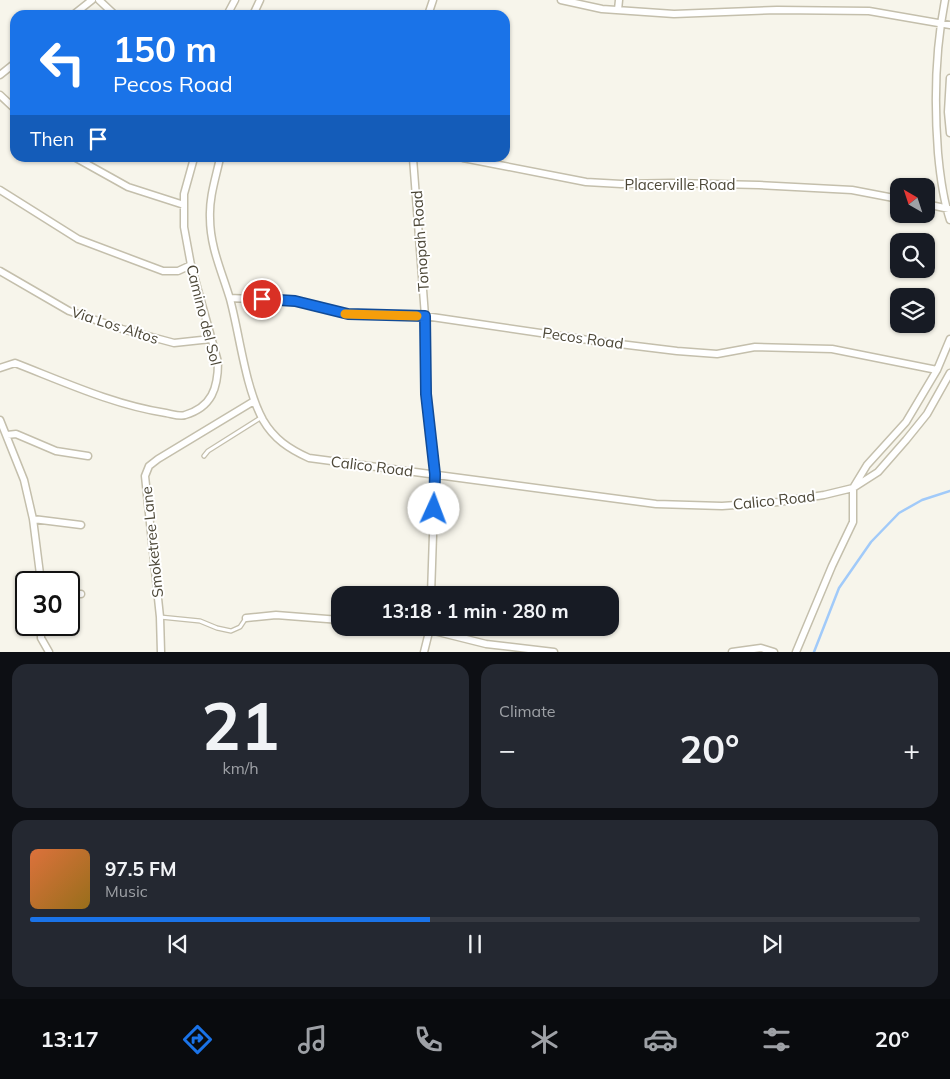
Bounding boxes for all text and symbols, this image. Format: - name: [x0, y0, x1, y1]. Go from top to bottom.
- text: 150 m: [113, 27, 217, 71]
- icon: left: [30, 30, 95, 95]
- text: Pecos Road: [113, 70, 233, 98]
- icon: arrive: [84, 125, 112, 153]
- text: Then: [30, 127, 74, 151]
- street label: Placerville Road: [624, 175, 736, 194]
- north arrow: [890, 178, 935, 222]
- map controls: [890, 178, 935, 333]
- street label: Tonopah Road: [407, 190, 433, 292]
- button: search: [890, 233, 935, 278]
- street label: Camino del Sol: [182, 263, 226, 367]
- pin: [241, 278, 283, 320]
- icon: arrive: [248, 285, 276, 313]
- button: layers: [890, 288, 935, 333]
- street label: Via Los Altos: [69, 302, 161, 348]
- street label: Pecos Road: [541, 323, 625, 353]
- street label: Calico Road: [330, 452, 414, 480]
- position arrow: [407, 482, 459, 534]
- street label: Smoketree Lane: [137, 485, 167, 599]
- street label: Calico Road: [732, 486, 816, 514]
- speed limit sign: 30: [15, 571, 80, 636]
- text: 13:18 · 1 min · 280 m: [381, 599, 569, 623]
- text: 21: [201, 685, 280, 766]
- text: Climate: [499, 701, 555, 721]
- text: 20°: [679, 725, 740, 773]
- text: −: [499, 732, 516, 767]
- text: +: [903, 732, 920, 767]
- text: km/h: [222, 758, 259, 778]
- text: 97.5 FM: [105, 857, 177, 881]
- text: Music: [105, 881, 148, 901]
- icon: previous: [164, 930, 192, 958]
- icon: pause: [461, 930, 489, 958]
- icon: next: [758, 930, 786, 958]
- icon: directions: [180, 1022, 215, 1057]
- icon: music: [295, 1022, 330, 1057]
- icon: phone: [411, 1022, 446, 1057]
- icon: climate: [527, 1022, 562, 1057]
- icon: car: [643, 1022, 678, 1057]
- icon: filters: [759, 1022, 794, 1057]
- text: 13:17: [40, 1025, 99, 1053]
- text: 20°: [875, 1025, 909, 1053]

